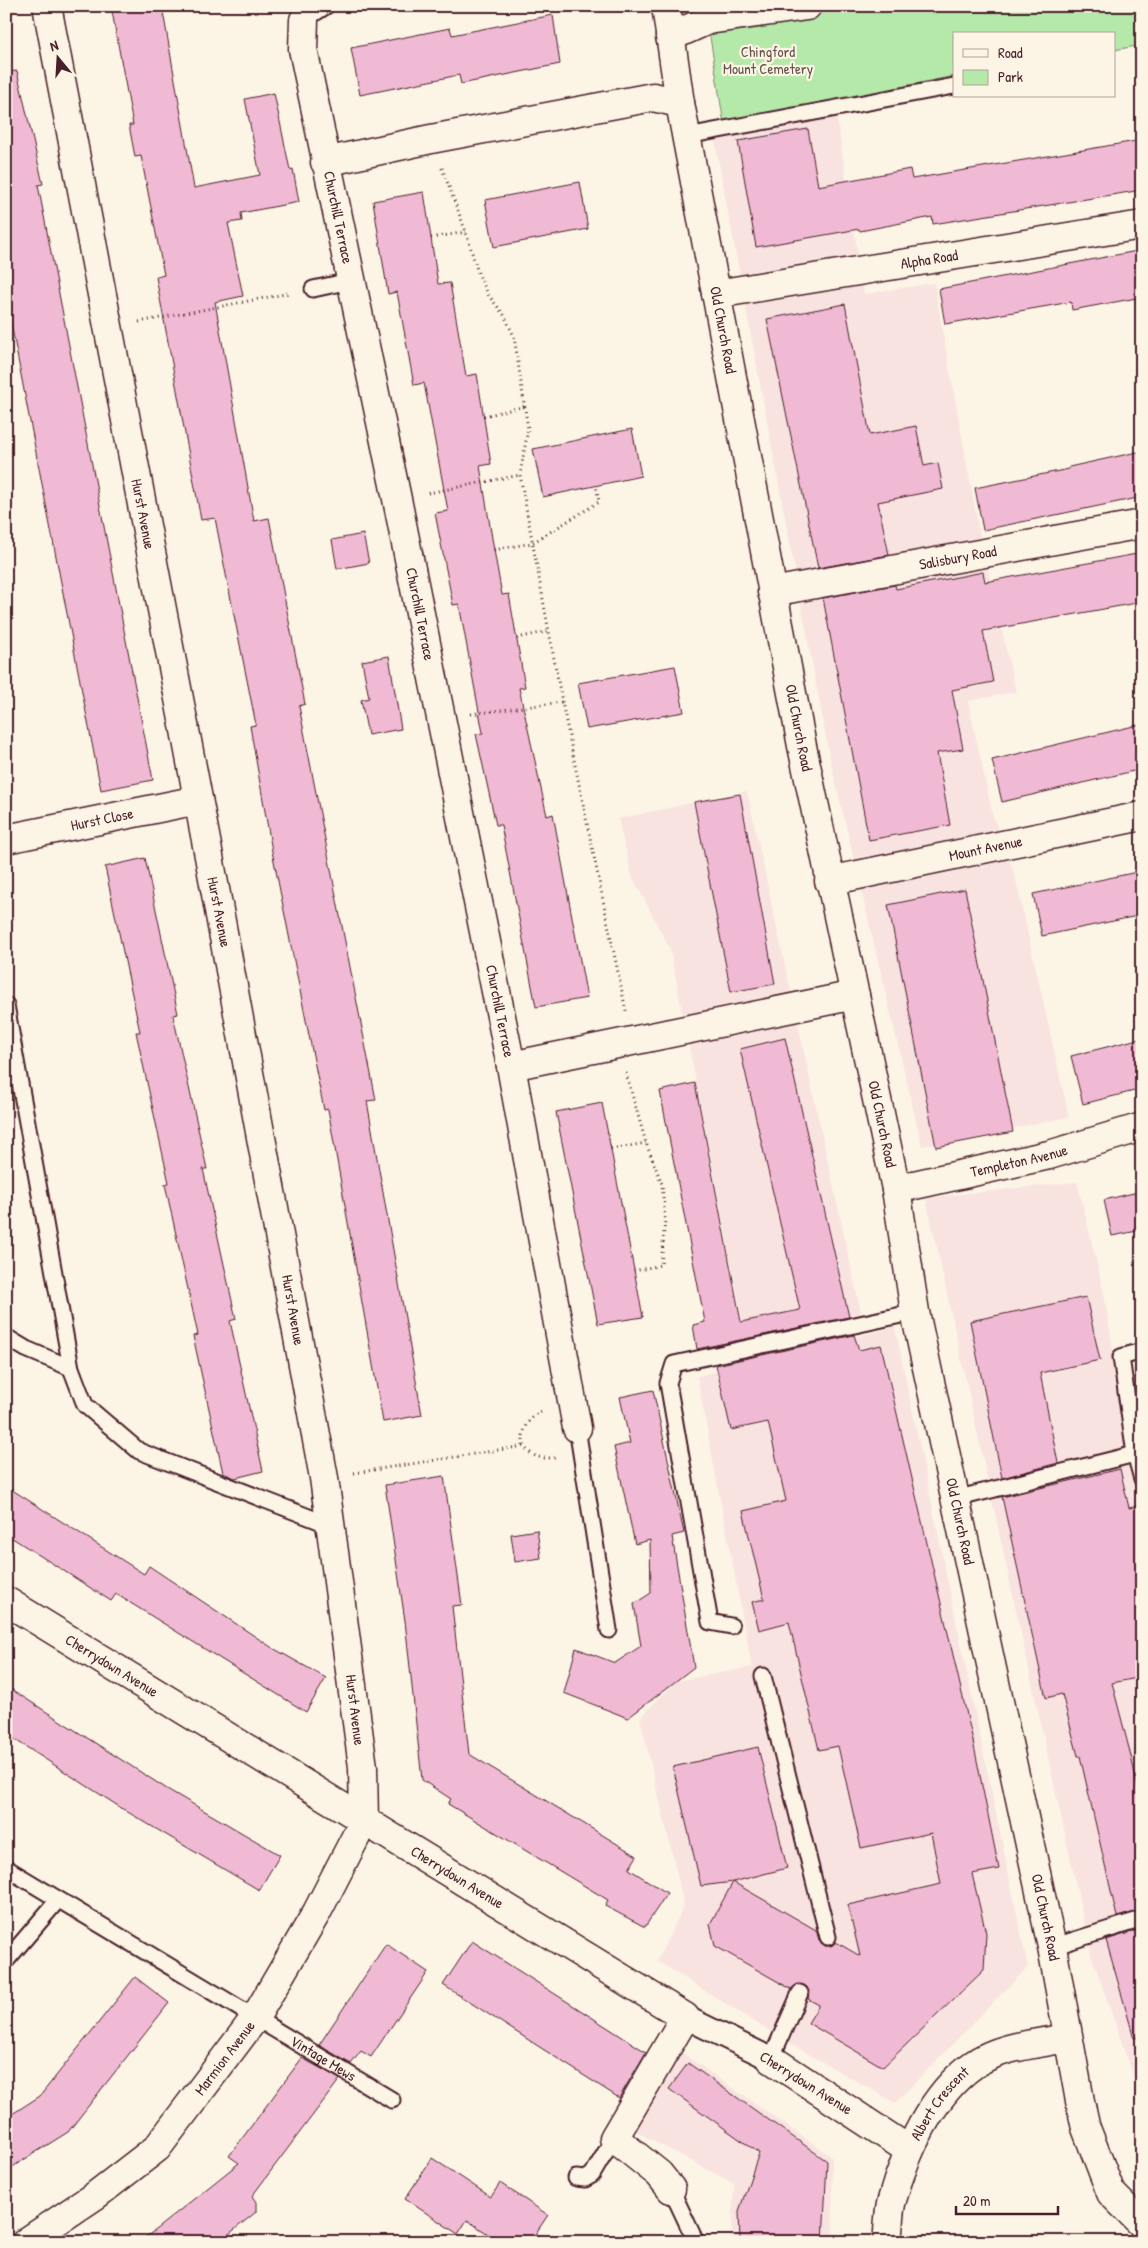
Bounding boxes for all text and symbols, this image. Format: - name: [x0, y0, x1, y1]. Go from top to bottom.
- north arrow: [32, 32, 82, 82]
- legend: [953, 32, 1116, 98]
- text: N: [47, 35, 61, 55]
- park label: Chingford Mount Cemetery: [723, 41, 813, 79]
- text: Road: [998, 42, 1023, 63]
- text: Park: [998, 66, 1023, 87]
- street label: Churchill Terrace: [319, 169, 359, 265]
- street label: Alpha Road: [899, 244, 960, 274]
- street label: Old Church Road: [705, 285, 742, 375]
- street label: Hurst Avenue: [126, 477, 161, 551]
- street label: Salisbury Road: [917, 540, 998, 575]
- street label: Churchill Terrace: [401, 566, 440, 662]
- street label: Old Church Road: [781, 682, 818, 773]
- street label: Hurst Close: [69, 802, 135, 836]
- street label: Mount Avenue: [947, 830, 1024, 866]
- street label: Hurst Avenue: [202, 875, 237, 949]
- street label: Churchill Terrace: [481, 963, 520, 1059]
- street label: Old Church Road: [863, 1079, 902, 1169]
- street label: Templeton Avenue: [968, 1139, 1070, 1182]
- street label: Hurst Avenue: [277, 1273, 310, 1347]
- street label: Old Church Road: [941, 1476, 980, 1567]
- street label: Cherrydown Avenue: [61, 1629, 163, 1702]
- street label: Hurst Avenue: [341, 1673, 370, 1747]
- street label: Cherrydown Avenue: [407, 1840, 508, 1913]
- street label: Old Church Road: [1027, 1872, 1065, 1962]
- street label: Marmion Avenue: [189, 2016, 259, 2099]
- street label: Vintage Mews: [287, 2030, 360, 2086]
- street label: Cherrydown Avenue: [756, 2046, 857, 2119]
- street label: Albert Crescent: [905, 2061, 974, 2144]
- scale bar: [956, 2183, 1058, 2215]
- text: 20 m: [963, 2190, 990, 2211]

